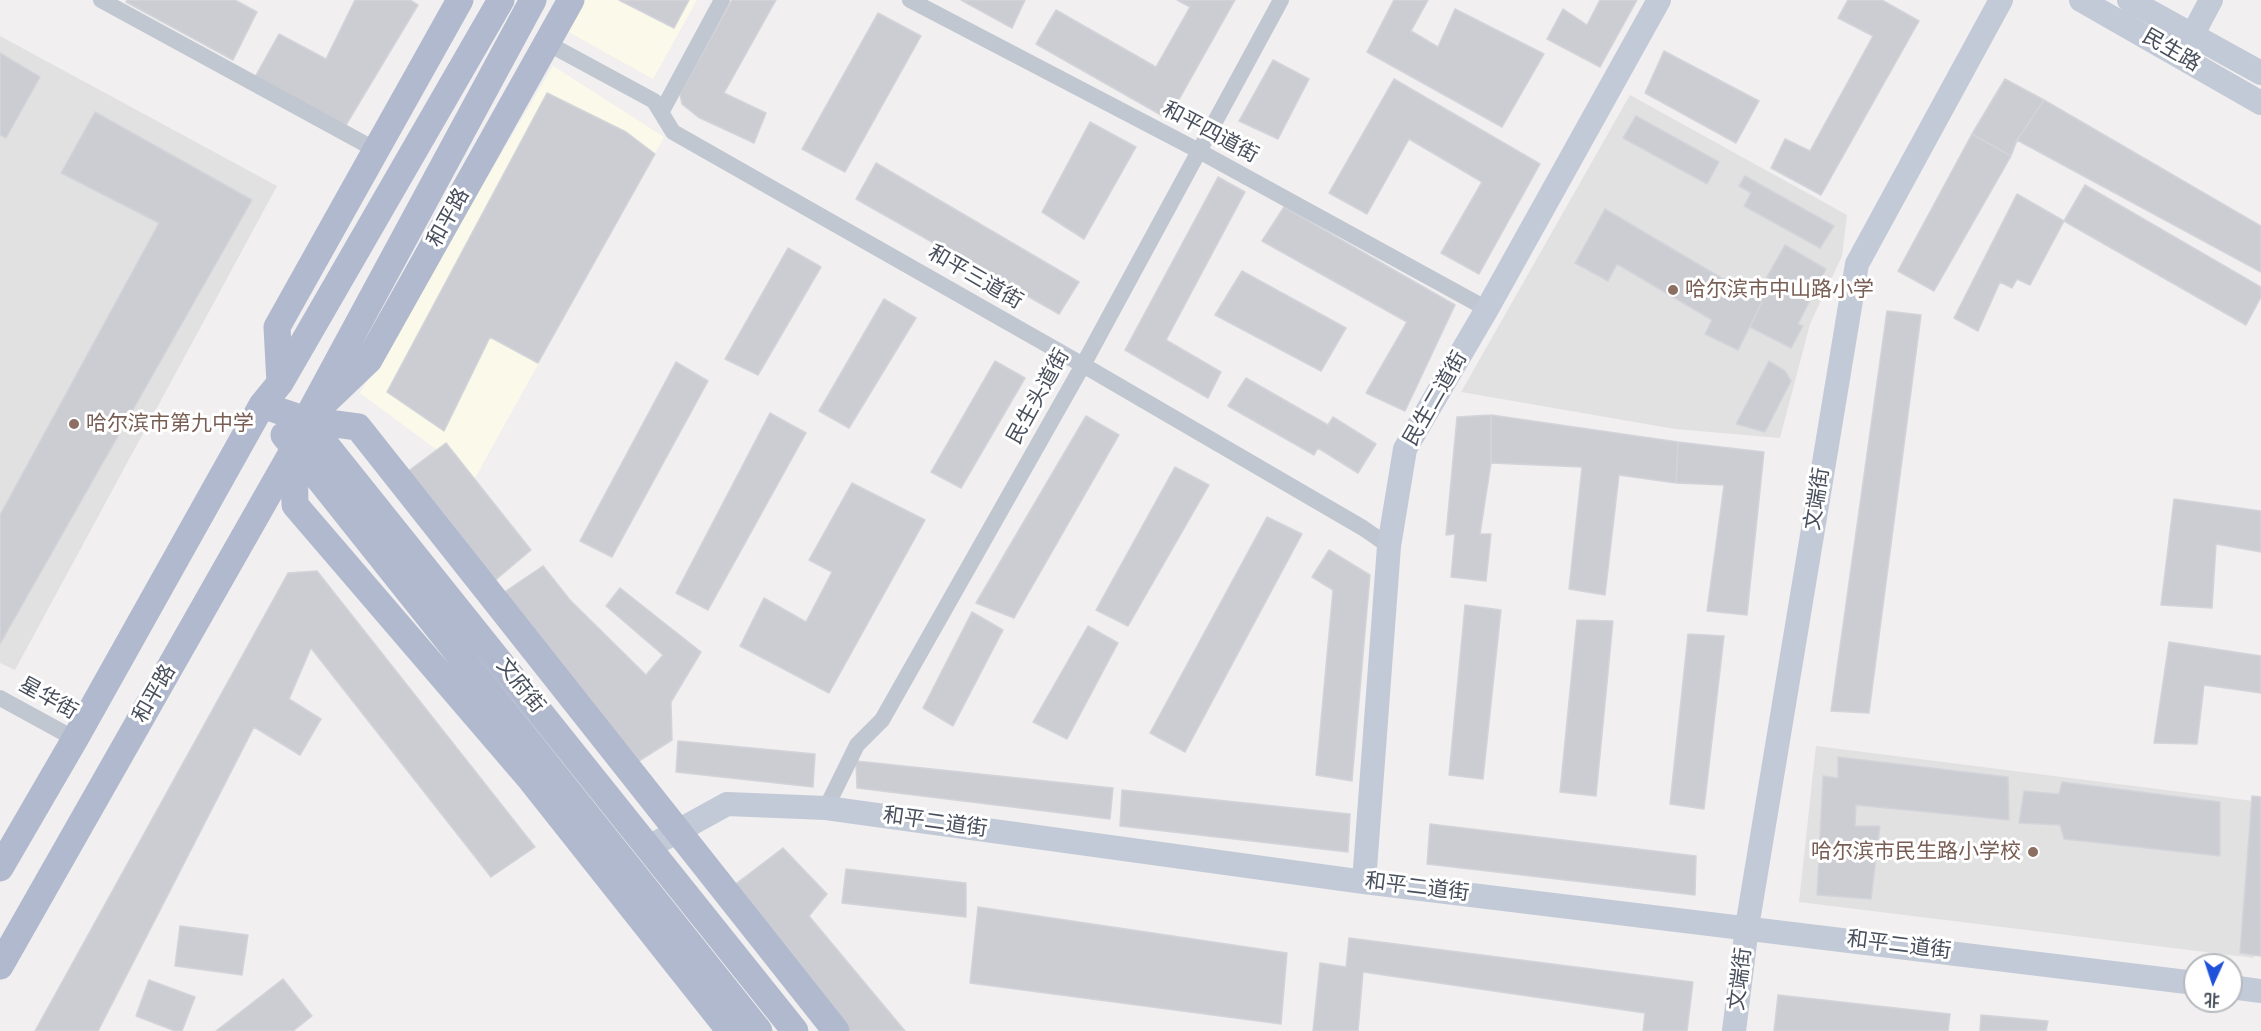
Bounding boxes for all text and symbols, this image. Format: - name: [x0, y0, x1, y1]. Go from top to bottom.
- street label: 民生路: [2137, 24, 2205, 78]
- street label: 和平四道街: [1158, 97, 1262, 169]
- street label: 和平路: [423, 184, 475, 252]
- street label: 和平三道街: [923, 241, 1027, 315]
- place label: 哈尔滨市中山路小学: [1685, 277, 1874, 303]
- marker: 哈尔滨市中山路小学: [1666, 283, 1680, 297]
- street label: 民生头道街: [1003, 345, 1075, 449]
- street label: 民生二道街: [1399, 347, 1473, 451]
- place label: 哈尔滨市第九中学: [86, 411, 254, 437]
- marker: 哈尔滨市第九中学: [67, 417, 81, 431]
- street label: 文端街: [1801, 466, 1835, 532]
- street label: 文府街: [490, 654, 550, 718]
- street label: 和平路: [128, 660, 182, 728]
- street label: 星华街: [14, 673, 82, 725]
- street label: 和平二道街: [881, 803, 989, 843]
- place label: 哈尔滨市民生路小学校: [1811, 839, 2021, 865]
- marker: 哈尔滨市民生路小学校: [2026, 845, 2040, 859]
- street label: 和平二道街: [1363, 869, 1471, 907]
- street label: 和平二道街: [1845, 927, 1953, 965]
- street label: 文端街: [1725, 946, 1757, 1012]
- north arrow: [2183, 953, 2243, 1013]
- text: 北: [2204, 989, 2221, 1009]

